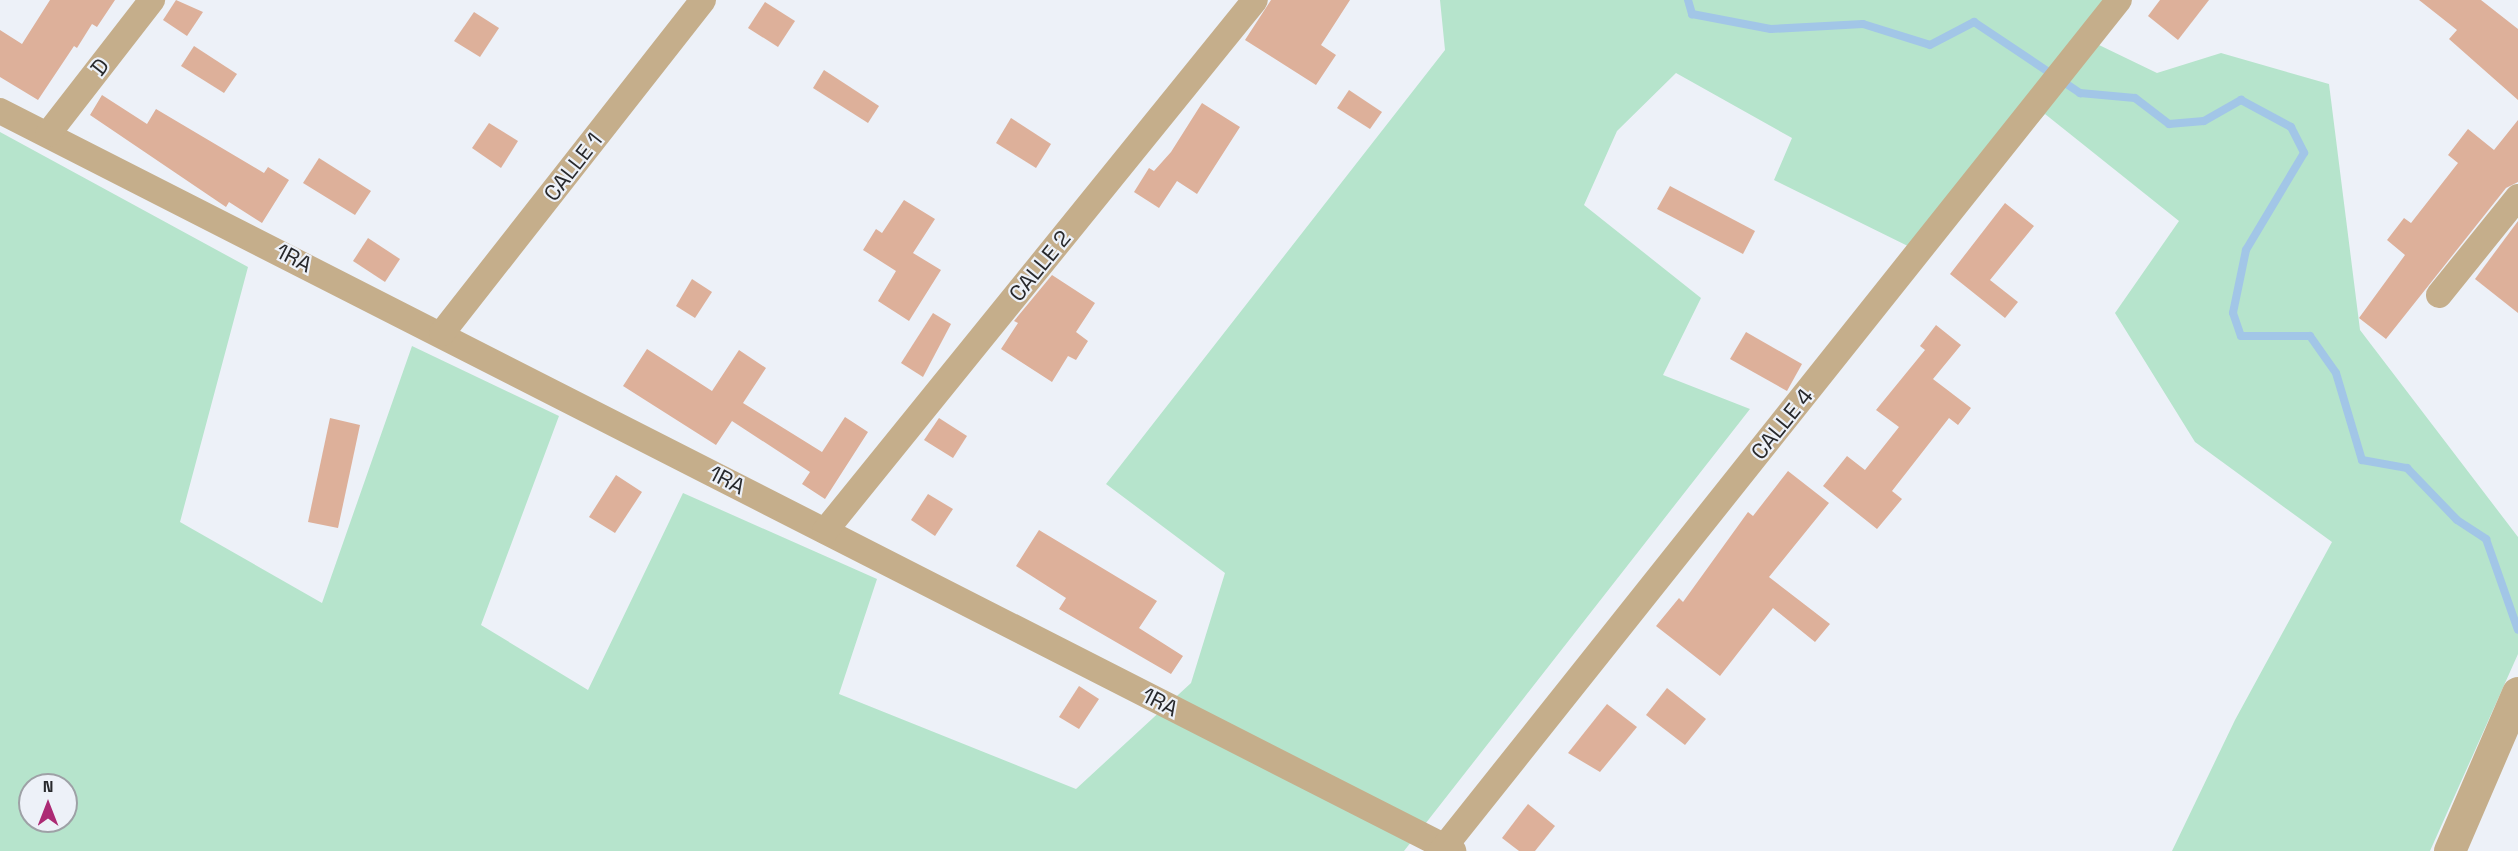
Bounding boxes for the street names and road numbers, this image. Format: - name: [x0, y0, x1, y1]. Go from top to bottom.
- street label: D: [85, 53, 115, 81]
- street label: CALLE 1: [538, 128, 608, 206]
- street label: CALLE 2: [1004, 225, 1076, 307]
- street label: 1RA: [272, 238, 316, 278]
- street label: CALLE 4: [1745, 383, 1819, 465]
- street label: 1RA: [705, 460, 749, 500]
- street label: 1RA: [1138, 682, 1182, 722]

